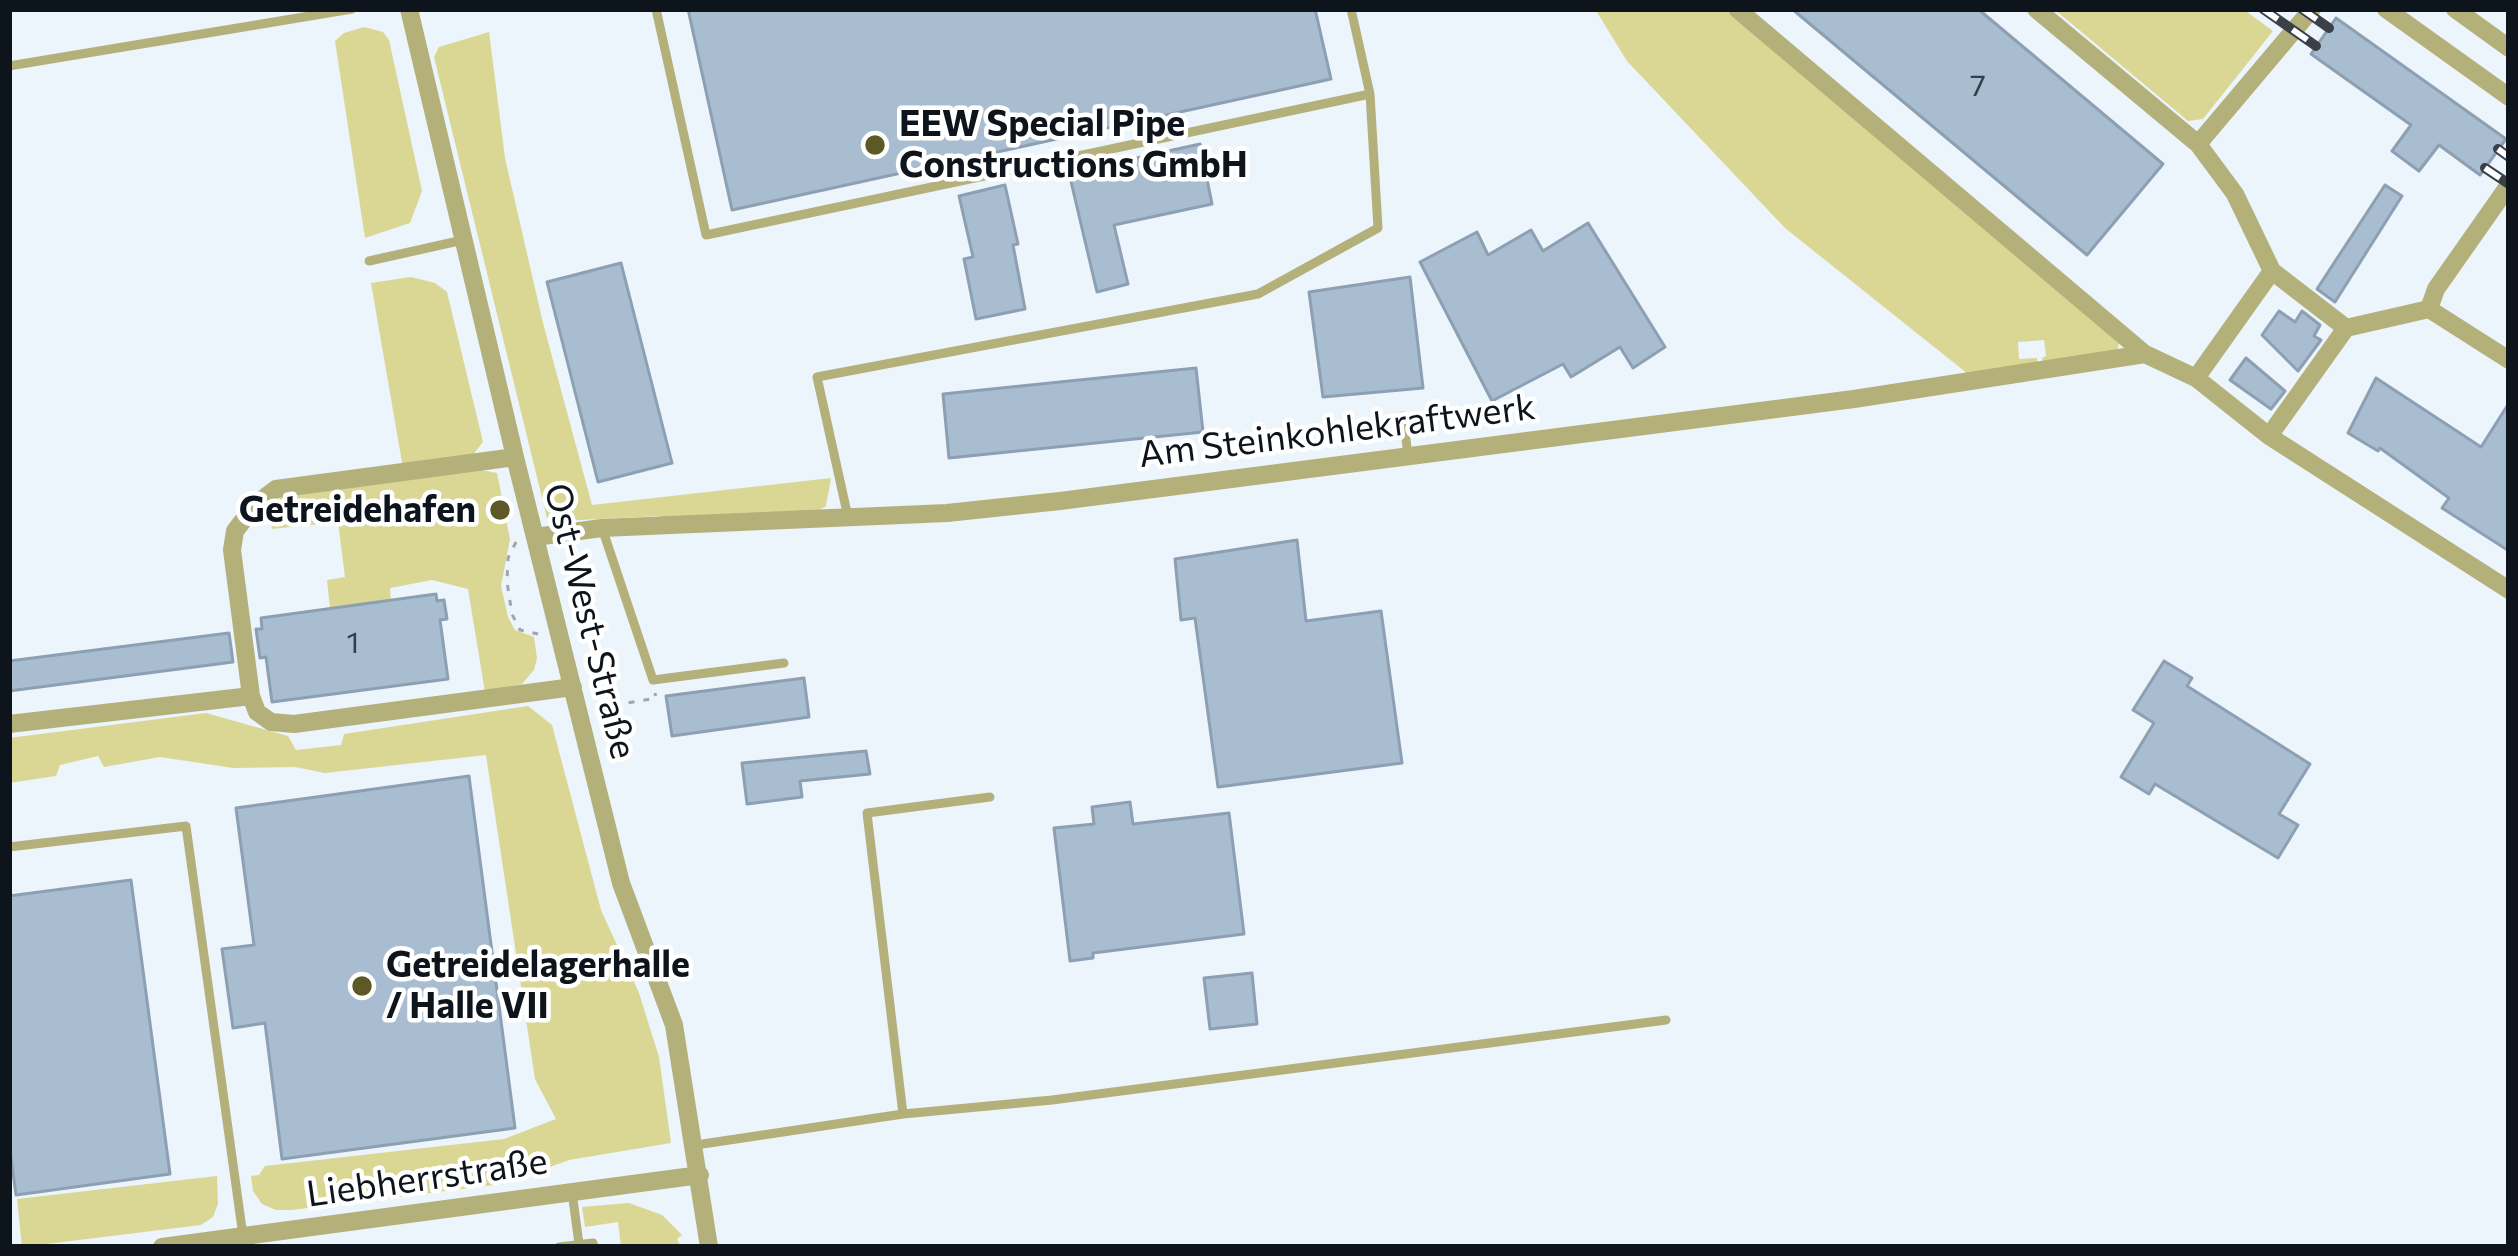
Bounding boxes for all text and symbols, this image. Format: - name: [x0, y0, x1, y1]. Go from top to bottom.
- house number: 7: [1970, 68, 1986, 104]
- place label: EEW Special Pipe Constructions GmbH: [899, 102, 1248, 187]
- marker: EEW Special Pipe Constructions GmbH: [862, 132, 888, 158]
- street label: Am Steinkohlekraftwerk: [1137, 385, 1537, 477]
- street label: Ost-West-Straße: [535, 479, 645, 763]
- place label: Getreidehafen: [239, 488, 476, 532]
- marker: Getreidehafen: [487, 497, 513, 523]
- house number: 1: [347, 625, 359, 661]
- place label: Getreidelagerhalle / Halle VII: [386, 943, 690, 1028]
- marker: Getreidelagerhalle / Halle VII: [349, 973, 375, 999]
- street label: Liebherrstraße: [304, 1140, 550, 1216]

